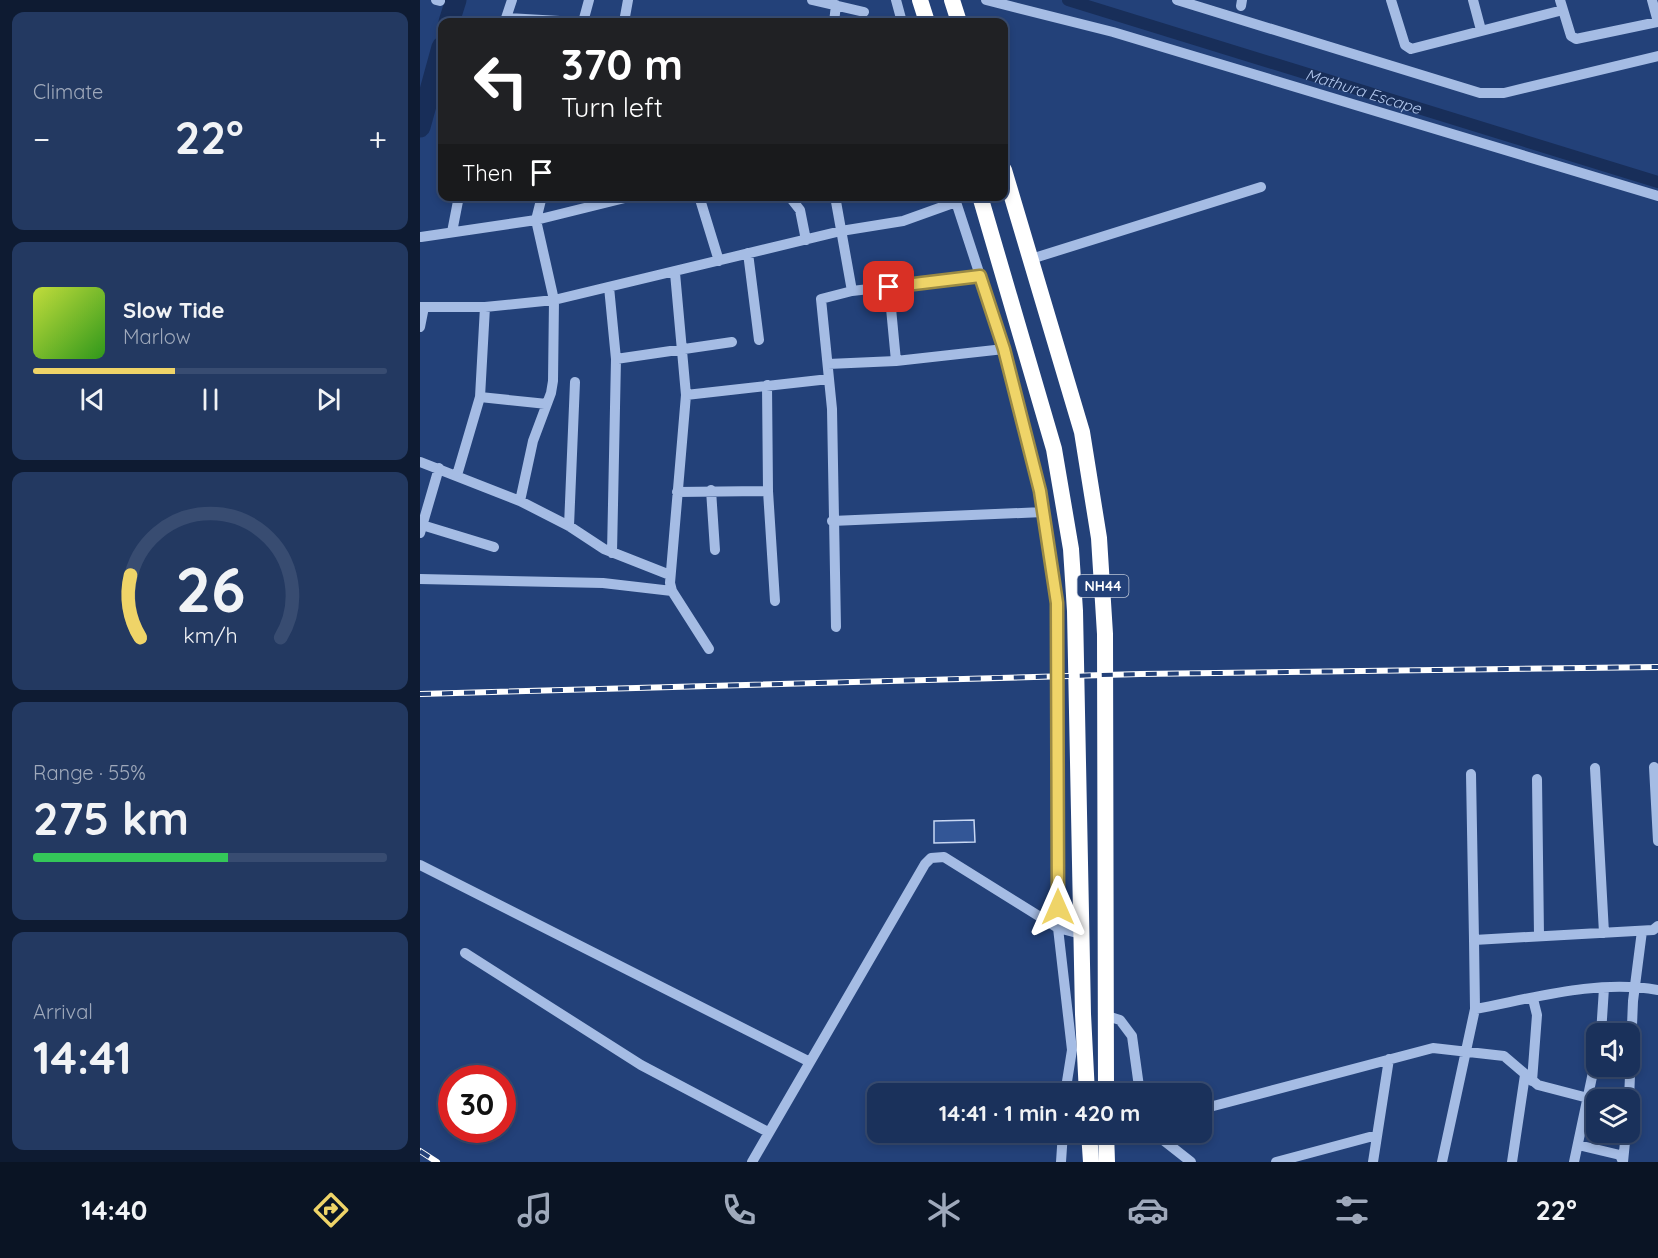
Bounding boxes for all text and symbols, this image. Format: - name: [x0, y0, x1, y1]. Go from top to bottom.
- text: 370 m: [561, 38, 683, 91]
- icon: left: [462, 42, 540, 120]
- water label: Mathura Escape: [1303, 64, 1424, 119]
- text: Climate: [33, 79, 103, 104]
- text: Turn left: [561, 90, 663, 124]
- text: 22°: [175, 109, 244, 165]
- text: −: [33, 118, 50, 159]
- text: +: [368, 118, 387, 159]
- icon: arrive: [525, 156, 558, 189]
- text: Then: [462, 159, 513, 187]
- pin: [863, 261, 914, 312]
- icon: arrive: [872, 270, 905, 303]
- text: Slow Tide: [123, 296, 224, 324]
- text: Marlow: [123, 324, 191, 349]
- icon: previous: [76, 383, 109, 416]
- icon: pause: [194, 383, 227, 416]
- icon: next: [312, 383, 345, 416]
- text: 26: [175, 550, 245, 628]
- road number: NH44: [1078, 575, 1128, 597]
- text: km/h: [183, 622, 237, 648]
- text: Range · 55%: [33, 760, 146, 785]
- text: 275 km: [33, 790, 189, 846]
- position arrow: [1026, 875, 1090, 939]
- text: Arrival: [33, 999, 93, 1024]
- map controls: [1586, 1023, 1640, 1143]
- button: sound: [1586, 1023, 1640, 1077]
- text: 14:41: [33, 1029, 132, 1085]
- speed limit sign: 30: [438, 1065, 516, 1143]
- button: layers: [1586, 1089, 1640, 1143]
- text: 14:41 · 1 min · 420 m: [939, 1099, 1140, 1127]
- icon: directions: [310, 1189, 352, 1231]
- icon: music: [514, 1189, 556, 1231]
- icon: phone: [718, 1189, 760, 1231]
- icon: climate: [923, 1189, 965, 1231]
- icon: car: [1127, 1189, 1169, 1231]
- icon: filters: [1331, 1189, 1373, 1231]
- text: 14:40: [81, 1193, 147, 1227]
- text: 22°: [1535, 1193, 1577, 1227]

